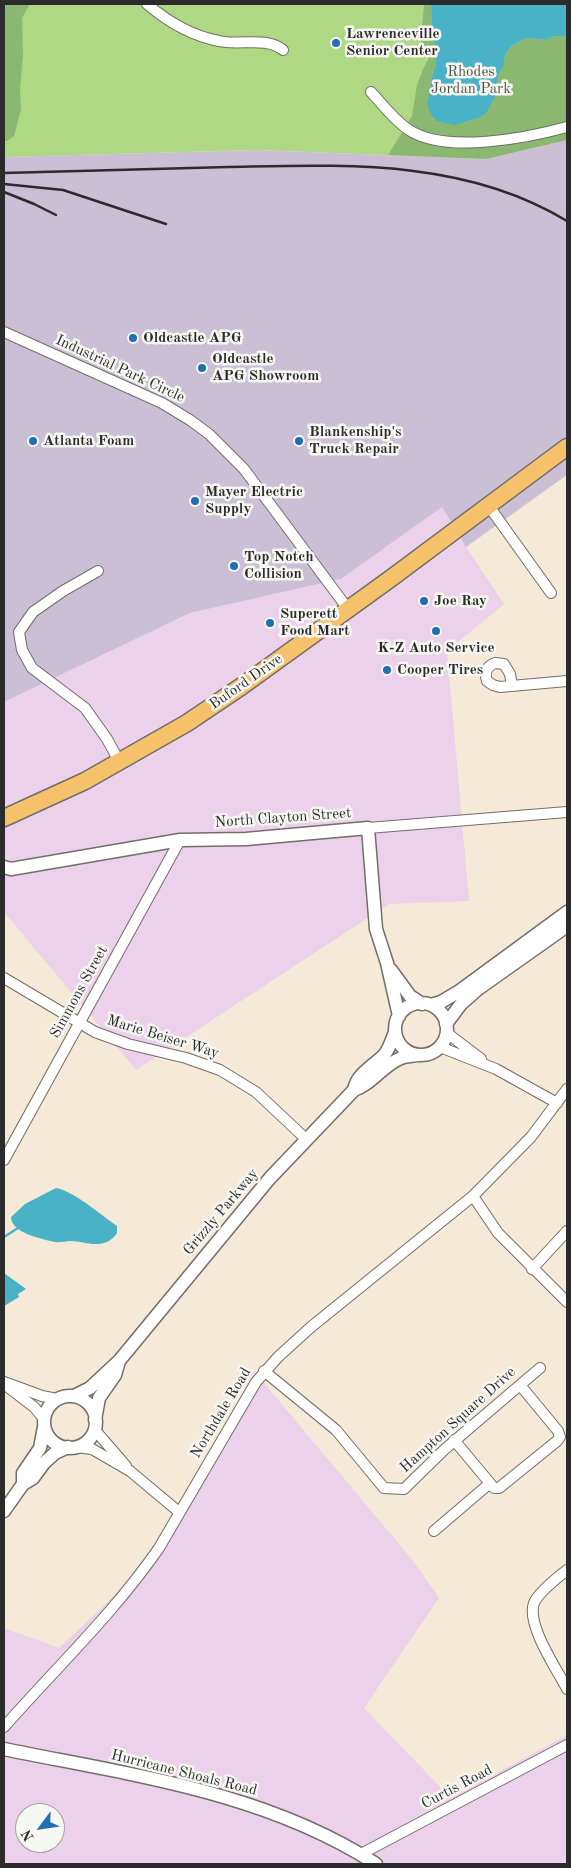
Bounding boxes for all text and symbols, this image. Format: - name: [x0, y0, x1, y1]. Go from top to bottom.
- place label: Lawrenceville Senior Center: [346, 25, 440, 60]
- marker: Lawrenceville Senior Center: [330, 37, 342, 49]
- park label: Rhodes Jordan Park: [431, 63, 511, 98]
- place label: Oldcastle APG: [143, 329, 241, 347]
- street label: Industrial Park Circle: [53, 331, 187, 407]
- marker: Oldcastle APG: [127, 332, 139, 344]
- place label: Oldcastle APG Showroom: [212, 350, 319, 385]
- marker: Oldcastle APG Showroom: [196, 362, 208, 374]
- place label: Blankenship's Truck Repair: [309, 423, 402, 458]
- place label: Atlanta Foam: [43, 432, 134, 450]
- marker: Atlanta Foam: [27, 435, 39, 447]
- marker: Blankenship's Truck Repair: [293, 435, 305, 447]
- place label: Mayer Electric Supply: [205, 483, 303, 518]
- marker: Mayer Electric Supply: [189, 495, 201, 507]
- place label: Top Notch Collision: [244, 548, 314, 583]
- marker: Top Notch Collision: [228, 560, 240, 572]
- place label: Joe Ray: [434, 592, 487, 610]
- marker: Joe Ray: [418, 595, 430, 607]
- place label: Superett Food Mart: [280, 605, 350, 640]
- marker: Superett Food Mart: [264, 617, 276, 629]
- marker: K-Z Auto Service: [430, 625, 442, 637]
- place label: K-Z Auto Service: [377, 639, 495, 657]
- street label: Buford Drive: [206, 650, 286, 714]
- place label: Cooper Tires: [397, 661, 483, 679]
- marker: Cooper Tires: [381, 664, 393, 676]
- street label: North Clayton Street: [214, 804, 352, 832]
- street label: Simmons Street: [46, 943, 112, 1041]
- street label: Marie Beiser Way: [105, 1011, 221, 1063]
- street label: Grizzly Parkway: [180, 1165, 262, 1259]
- street label: Hampton Square Drive: [396, 1363, 520, 1477]
- street label: Northdale Road: [187, 1364, 255, 1462]
- street label: Hurricane Shoals Road: [109, 1746, 259, 1800]
- street label: Curtis Road: [418, 1761, 496, 1813]
- north arrow: [15, 1803, 65, 1853]
- text: N: [19, 1827, 37, 1843]

